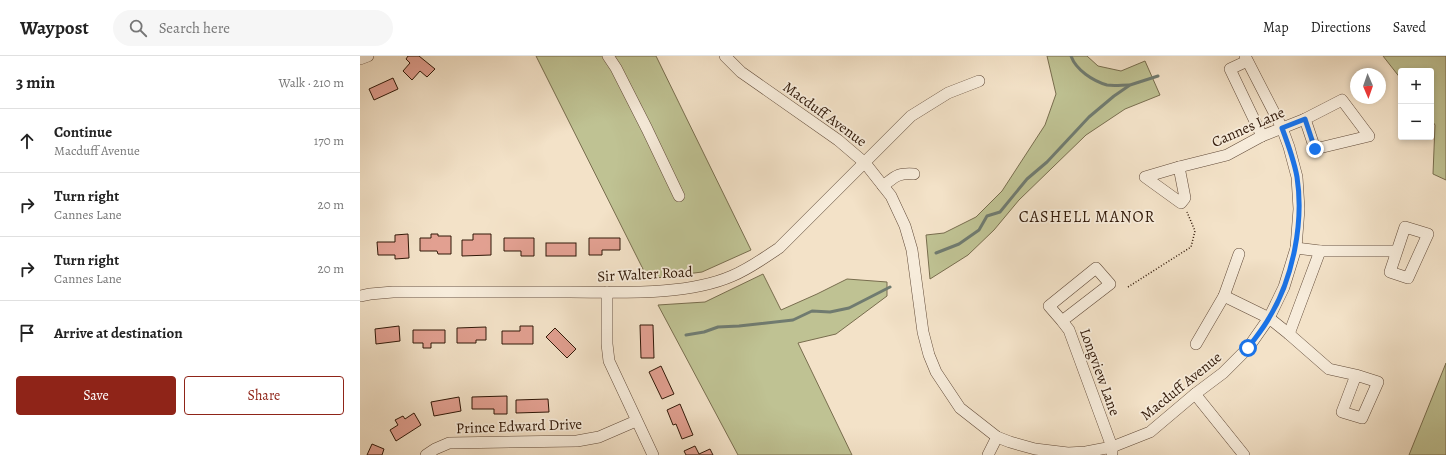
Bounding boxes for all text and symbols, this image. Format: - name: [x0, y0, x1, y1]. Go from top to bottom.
- search box: [113, 10, 393, 46]
- text: Waypost: [20, 15, 89, 41]
- icon: search: [127, 17, 149, 39]
- text: Search here: [159, 18, 230, 38]
- text: Map: [1263, 18, 1289, 37]
- text: Directions: [1311, 18, 1371, 37]
- text: Saved: [1393, 18, 1426, 37]
- north arrow: [1350, 68, 1386, 104]
- map controls: [1398, 68, 1434, 140]
- button: +: [1398, 68, 1434, 104]
- text: 3 min: [16, 71, 55, 94]
- text: Walk · 210 m: [279, 74, 344, 91]
- street label: Macduff Avenue: [779, 77, 871, 151]
- street label: Cannes Lane: [1208, 102, 1288, 152]
- button: −: [1398, 104, 1434, 140]
- text: Continue: [54, 122, 112, 142]
- icon: ahead: [16, 130, 38, 152]
- text: 170 m: [314, 132, 344, 149]
- route end: [1306, 140, 1324, 158]
- text: Macduff Avenue: [54, 142, 140, 159]
- text: Turn right: [54, 186, 119, 206]
- icon: right: [16, 194, 38, 216]
- text: 20 m: [318, 196, 344, 213]
- text: Cannes Lane: [54, 206, 122, 223]
- district label: CASHELL MANOR: [1019, 206, 1155, 228]
- text: Turn right: [54, 250, 119, 270]
- icon: right: [16, 258, 38, 280]
- text: 20 m: [318, 260, 344, 277]
- street label: Sir Walter Road: [597, 261, 694, 286]
- text: Cannes Lane: [54, 270, 122, 287]
- icon: arrive: [16, 322, 38, 344]
- text: Arrive at destination: [54, 323, 183, 343]
- street label: Longview Lane: [1075, 326, 1125, 419]
- route start: [1239, 339, 1257, 357]
- street label: Macduff Avenue: [1136, 347, 1226, 425]
- button: Save: [16, 376, 176, 415]
- button: Share: [184, 376, 344, 415]
- street label: Prince Edward Drive: [456, 414, 583, 438]

